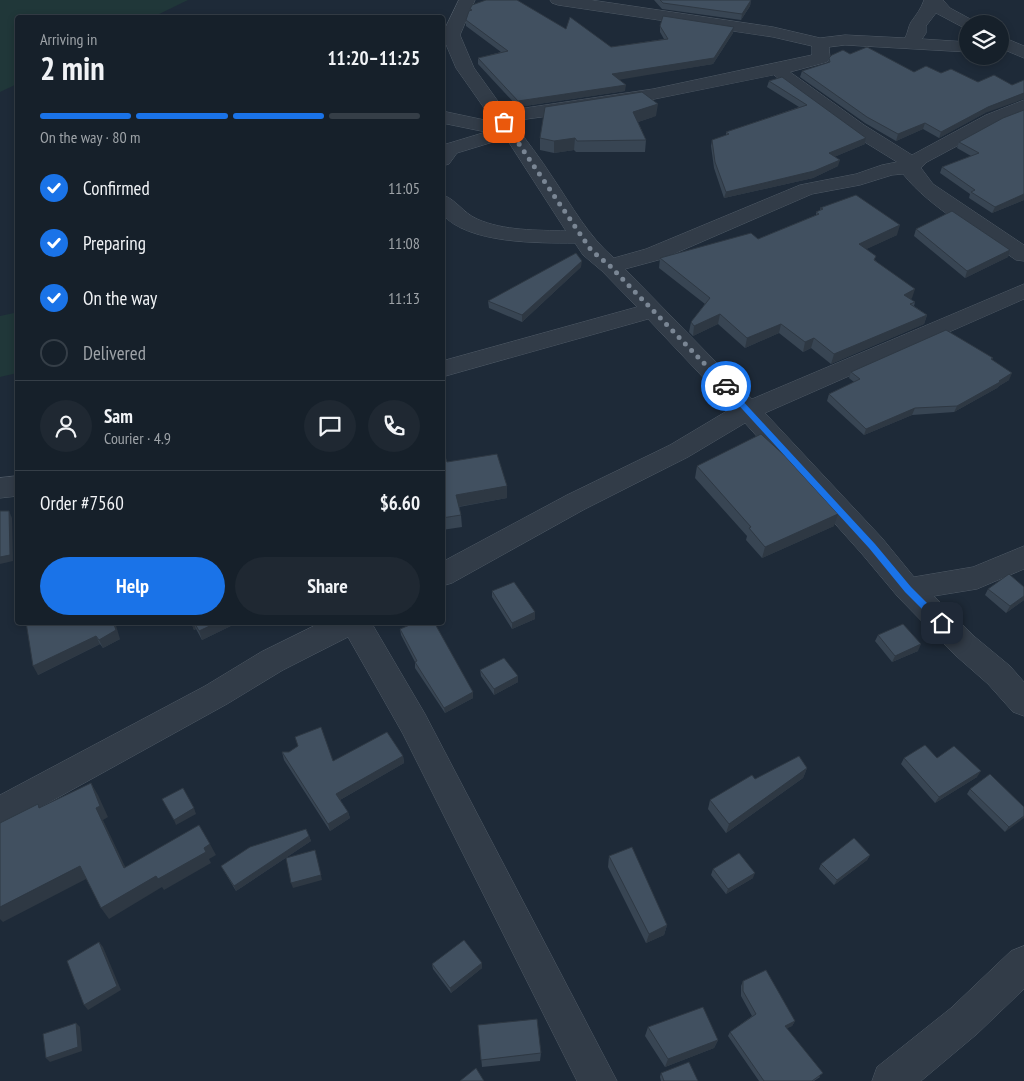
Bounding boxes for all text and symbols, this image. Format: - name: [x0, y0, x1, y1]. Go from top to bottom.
- map controls: [959, 15, 1009, 65]
- button: layers: [959, 15, 1009, 65]
- text: Arriving in: [40, 29, 97, 49]
- text: 11:20–11:25: [327, 46, 420, 70]
- text: 2 min: [40, 47, 105, 89]
- pin: [483, 101, 525, 143]
- icon: bag: [490, 108, 518, 136]
- text: On the way · 80 m: [40, 127, 140, 147]
- icon: check: [40, 174, 68, 202]
- text: Confirmed: [83, 176, 150, 200]
- text: 11:05: [388, 178, 420, 198]
- icon: check: [40, 229, 68, 257]
- text: Preparing: [83, 231, 146, 255]
- text: 11:08: [388, 233, 420, 253]
- icon: check: [40, 284, 68, 312]
- text: On the way: [83, 286, 157, 310]
- text: 11:13: [388, 288, 420, 308]
- text: Delivered: [83, 341, 146, 365]
- courier: [701, 361, 751, 411]
- icon: car: [712, 372, 740, 400]
- button: person: [40, 400, 92, 452]
- button: chat: [304, 400, 356, 452]
- button: phone: [368, 400, 420, 452]
- text: Sam: [104, 404, 133, 428]
- text: Courier · 4.9: [104, 428, 171, 448]
- text: Order #7560: [40, 491, 124, 515]
- text: $6.60: [380, 491, 420, 515]
- button: Help: [40, 557, 225, 615]
- button: Share: [235, 557, 420, 615]
- pin: [921, 602, 963, 644]
- icon: home: [928, 609, 956, 637]

